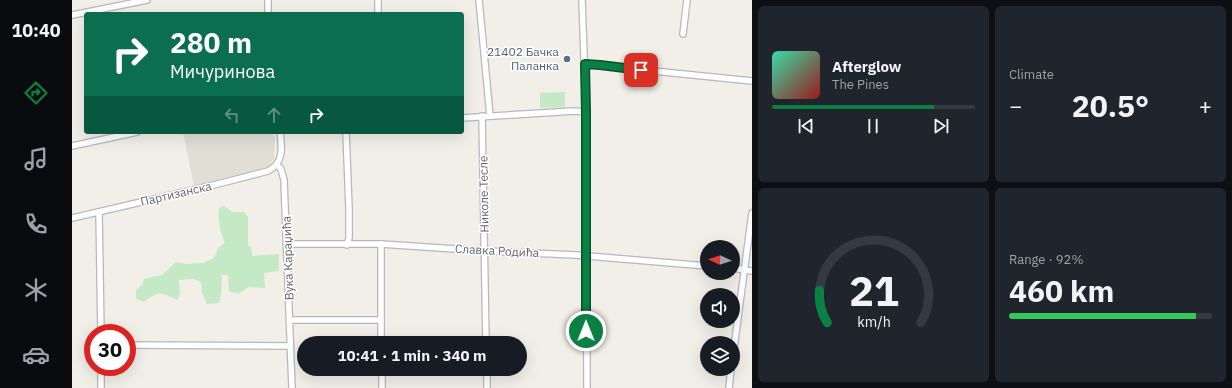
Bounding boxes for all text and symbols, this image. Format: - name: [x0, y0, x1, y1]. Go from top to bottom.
- text: 10:40: [11, 19, 61, 42]
- text: 280 m: [170, 24, 252, 61]
- icon: right: [104, 28, 156, 80]
- place label: 21402 Бачка Паланка: [487, 44, 560, 73]
- pin: [624, 53, 658, 87]
- marker: 21402 Бачка Паланка: [562, 54, 572, 64]
- text: Afterglow: [832, 57, 901, 76]
- icon: arrive: [630, 59, 652, 81]
- text: Мичуринова: [170, 60, 275, 83]
- text: Climate: [1009, 66, 1054, 83]
- text: The Pines: [832, 76, 889, 93]
- icon: directions: [22, 79, 50, 107]
- text: 20.5°: [1072, 86, 1149, 125]
- text: −: [1009, 91, 1022, 120]
- text: +: [1199, 91, 1212, 120]
- icon: left: [221, 104, 243, 126]
- icon: ahead: [263, 104, 285, 126]
- icon: right: [305, 104, 327, 126]
- icon: previous: [795, 115, 817, 137]
- icon: pause: [862, 115, 884, 137]
- icon: next: [930, 115, 952, 137]
- icon: music: [22, 145, 50, 173]
- street label: Николе Тесле: [475, 155, 492, 233]
- street label: Партизанска: [139, 178, 214, 209]
- icon: phone: [22, 210, 50, 238]
- street label: Вука Караџића: [279, 215, 296, 300]
- north arrow: [700, 240, 740, 280]
- map controls: [700, 240, 740, 376]
- street label: Славка Родића: [455, 241, 540, 260]
- text: Range · 92%: [1009, 251, 1083, 268]
- text: 21: [849, 263, 898, 317]
- text: 460 km: [1009, 271, 1114, 310]
- icon: climate: [22, 276, 50, 304]
- button: sound: [700, 288, 740, 328]
- position arrow: [565, 310, 607, 352]
- text: km/h: [857, 312, 890, 331]
- speed limit sign: 30: [84, 324, 136, 376]
- button: layers: [700, 336, 740, 376]
- icon: car: [22, 341, 50, 369]
- text: 10:41 · 1 min · 340 m: [338, 346, 486, 365]

